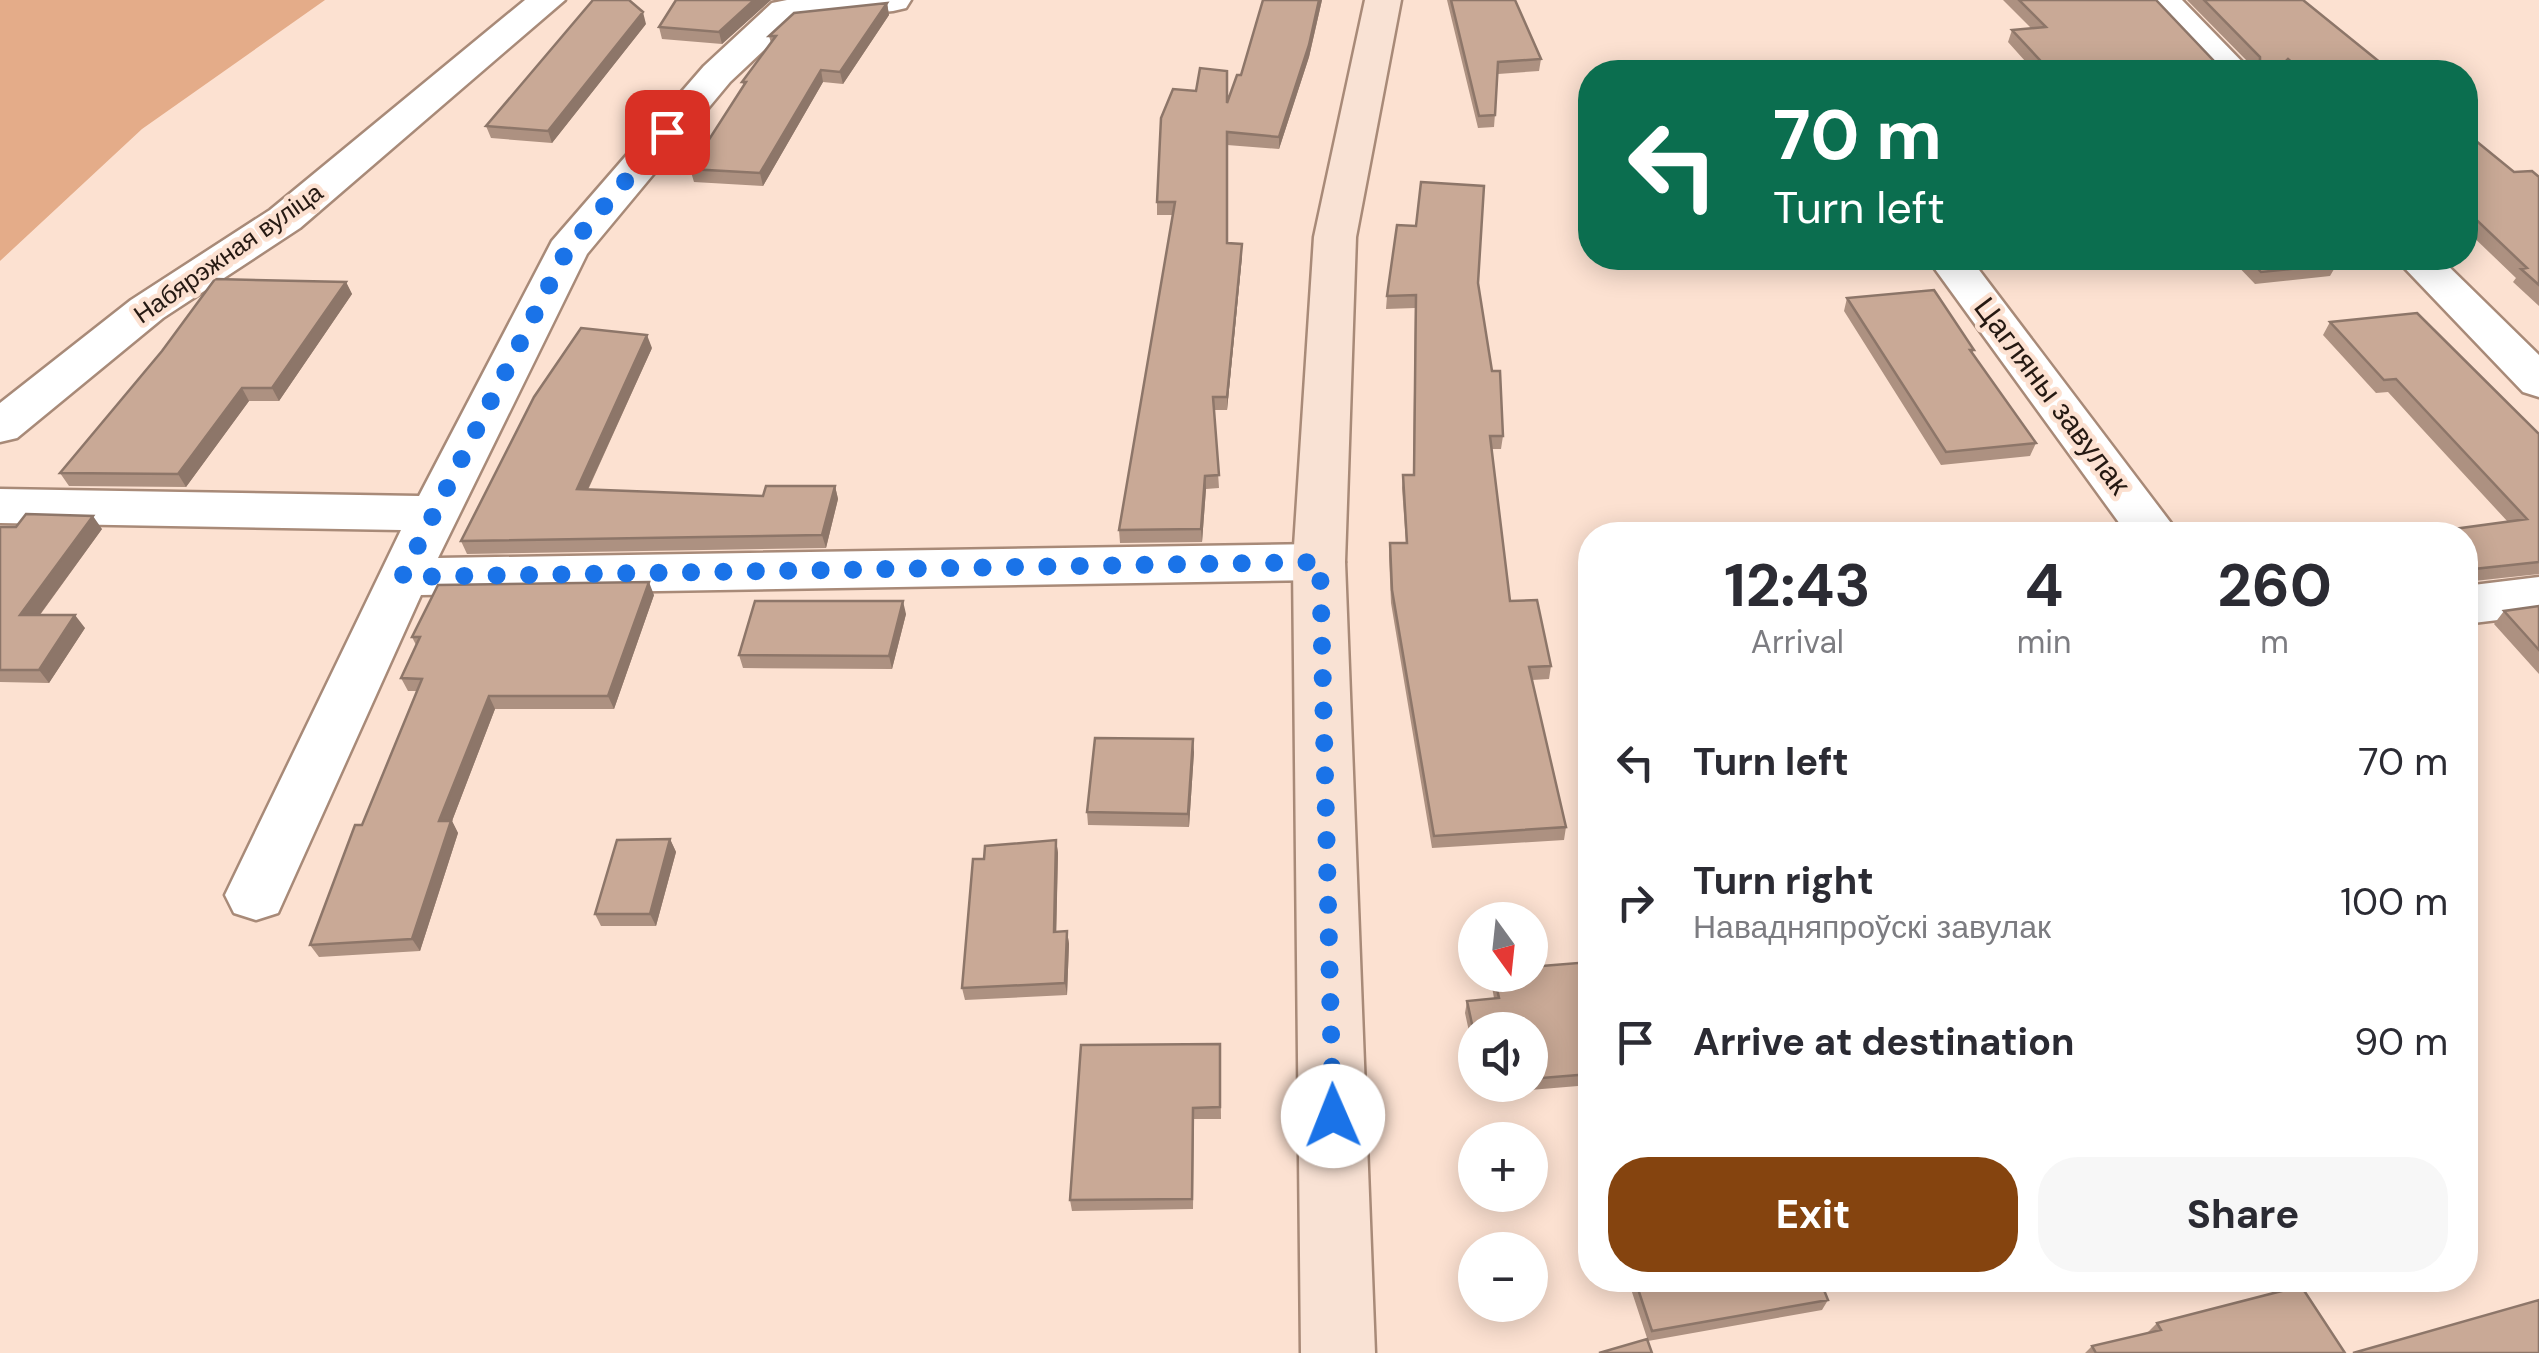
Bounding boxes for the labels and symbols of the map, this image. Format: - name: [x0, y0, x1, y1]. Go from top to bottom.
- pin: [625, 90, 710, 175]
- street label: Набярэжная вуліца: [127, 176, 329, 331]
- street label: Цагляны завулак: [1965, 289, 2140, 503]
- north arrow: [1458, 902, 1548, 992]
- position arrow: [1281, 1064, 1385, 1168]

